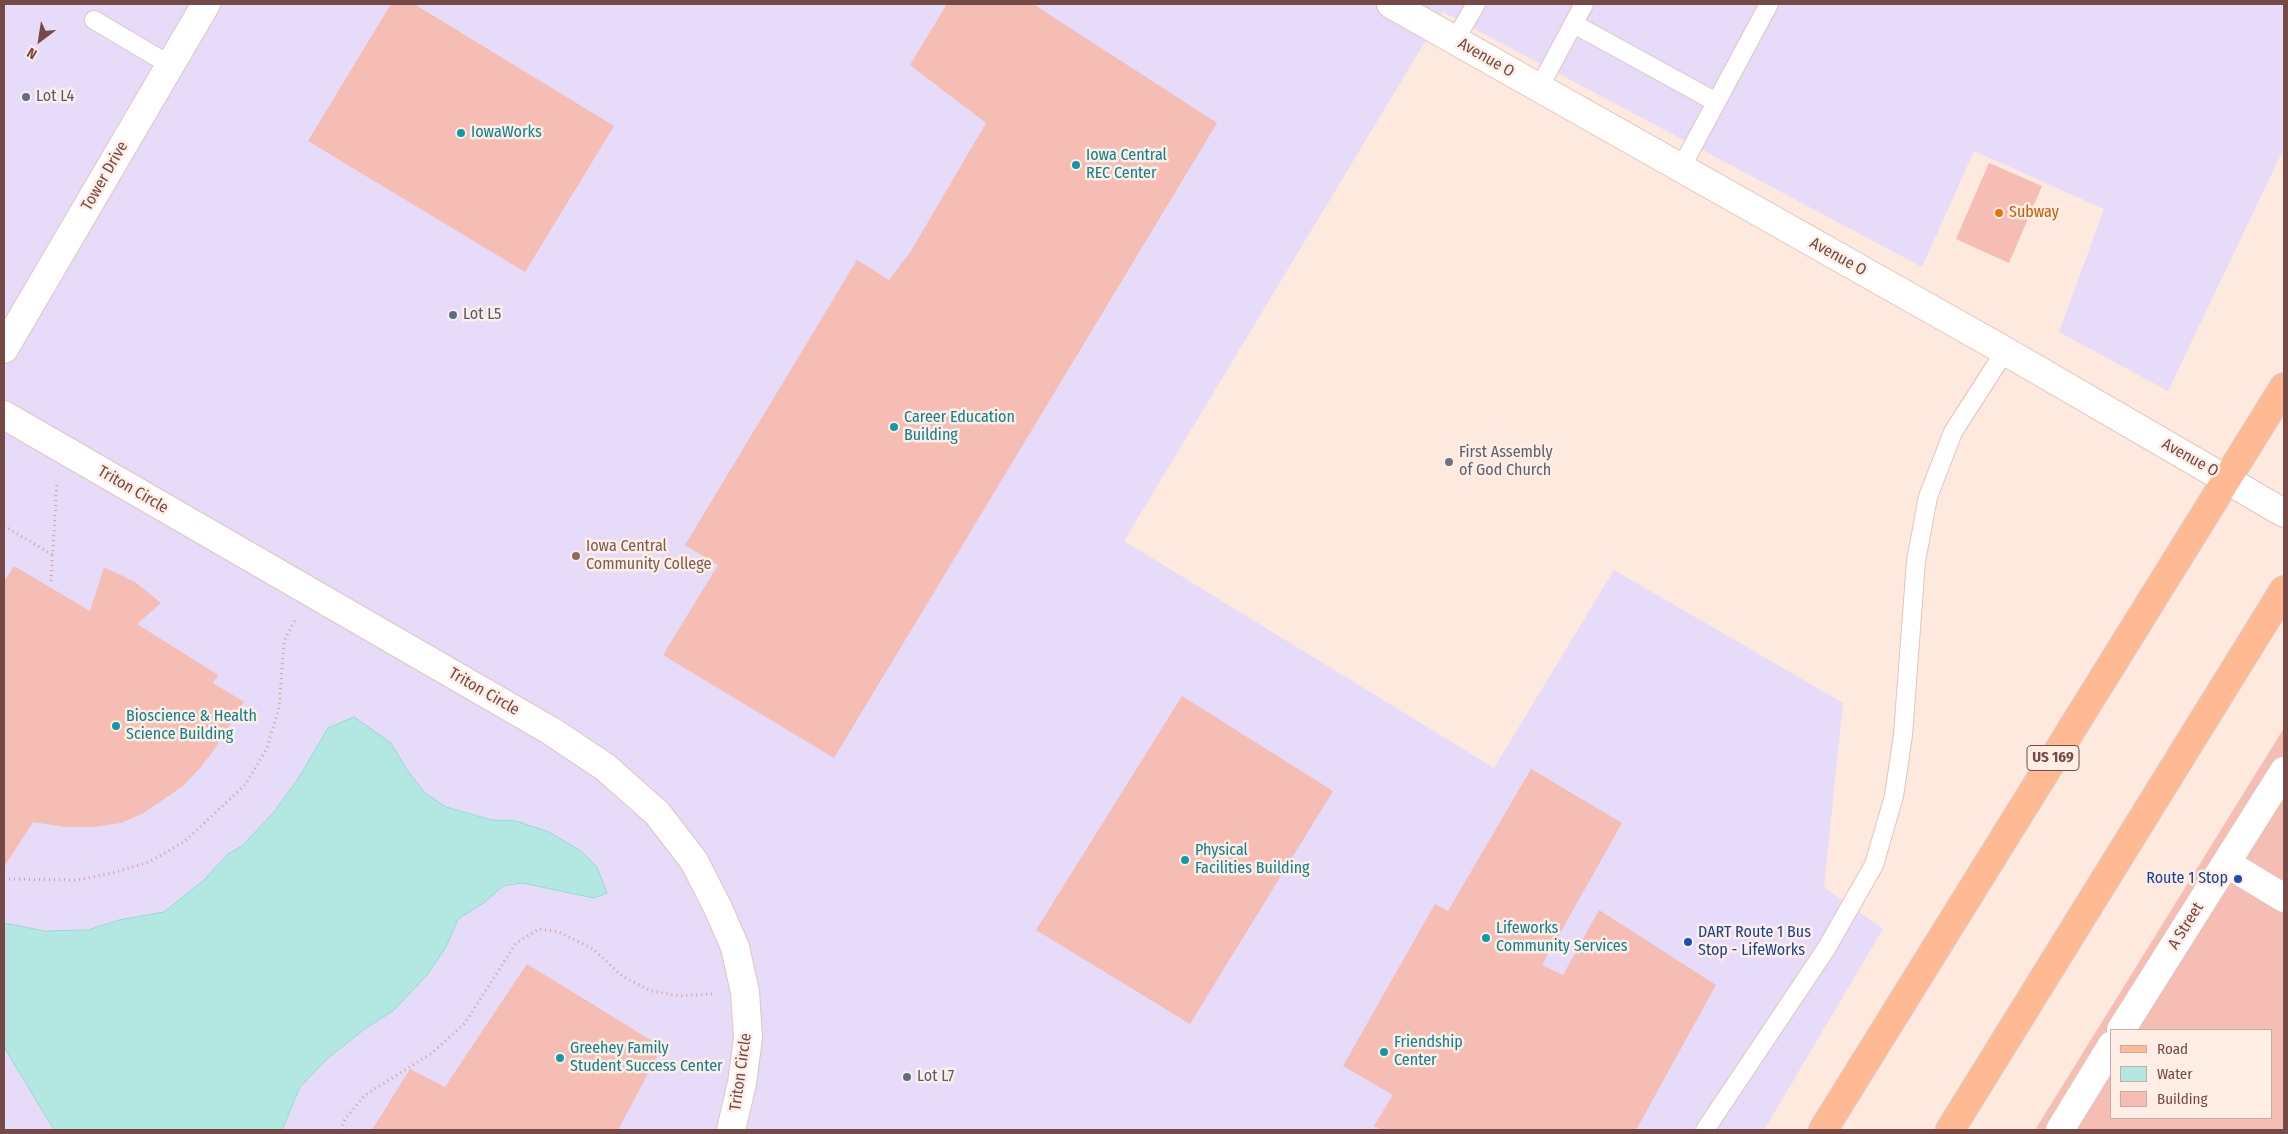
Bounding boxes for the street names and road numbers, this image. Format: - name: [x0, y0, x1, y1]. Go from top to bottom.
- street label: Avenue O: [1454, 34, 1518, 82]
- street label: Tower Drive: [78, 138, 132, 214]
- street label: Avenue O: [1806, 234, 1870, 280]
- street label: Avenue O: [2158, 435, 2222, 481]
- street label: Triton Circle: [94, 462, 172, 518]
- street label: Triton Circle: [445, 664, 523, 720]
- road number: US 169: [2027, 746, 2079, 770]
- street label: A Street: [2164, 899, 2208, 953]
- street label: Triton Circle: [726, 1032, 756, 1112]

